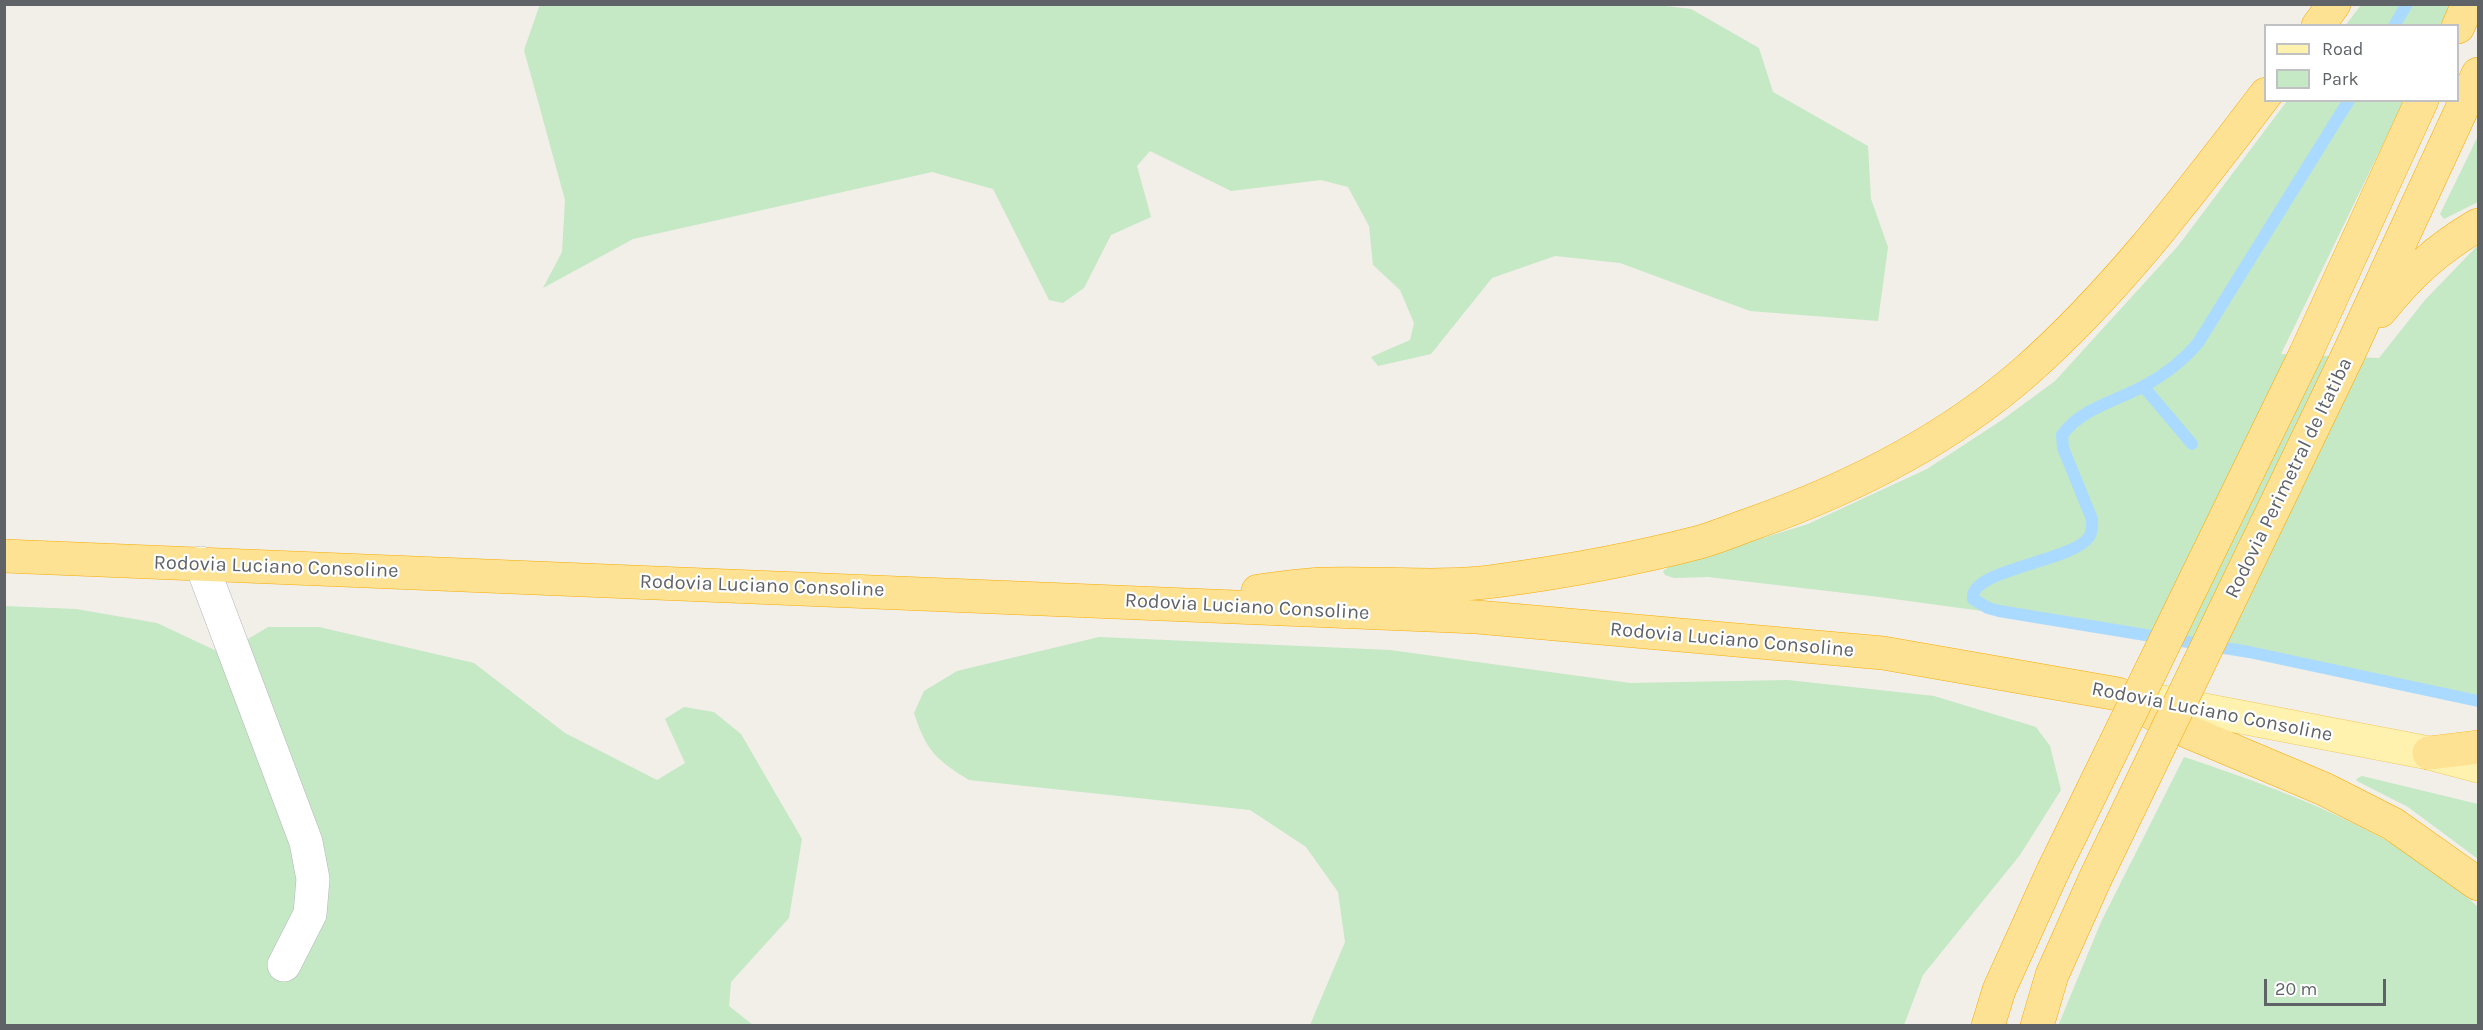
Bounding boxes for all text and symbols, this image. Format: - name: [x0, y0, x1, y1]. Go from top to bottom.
- legend: [2264, 24, 2459, 102]
- text: Road: [2322, 38, 2363, 60]
- text: Park: [2322, 68, 2359, 90]
- street label: Rodovia Perimetral de Itatiba: [2220, 354, 2358, 602]
- street label: Rodovia Luciano Consoline: [153, 551, 399, 583]
- street label: Rodovia Luciano Consoline: [639, 570, 885, 602]
- street label: Rodovia Luciano Consoline: [1124, 589, 1370, 625]
- street label: Rodovia Luciano Consoline: [1609, 617, 1855, 663]
- street label: Rodovia Luciano Consoline: [2090, 677, 2334, 747]
- scale bar: [2267, 967, 2388, 1005]
- text: 20 m: [2275, 978, 2317, 1000]

